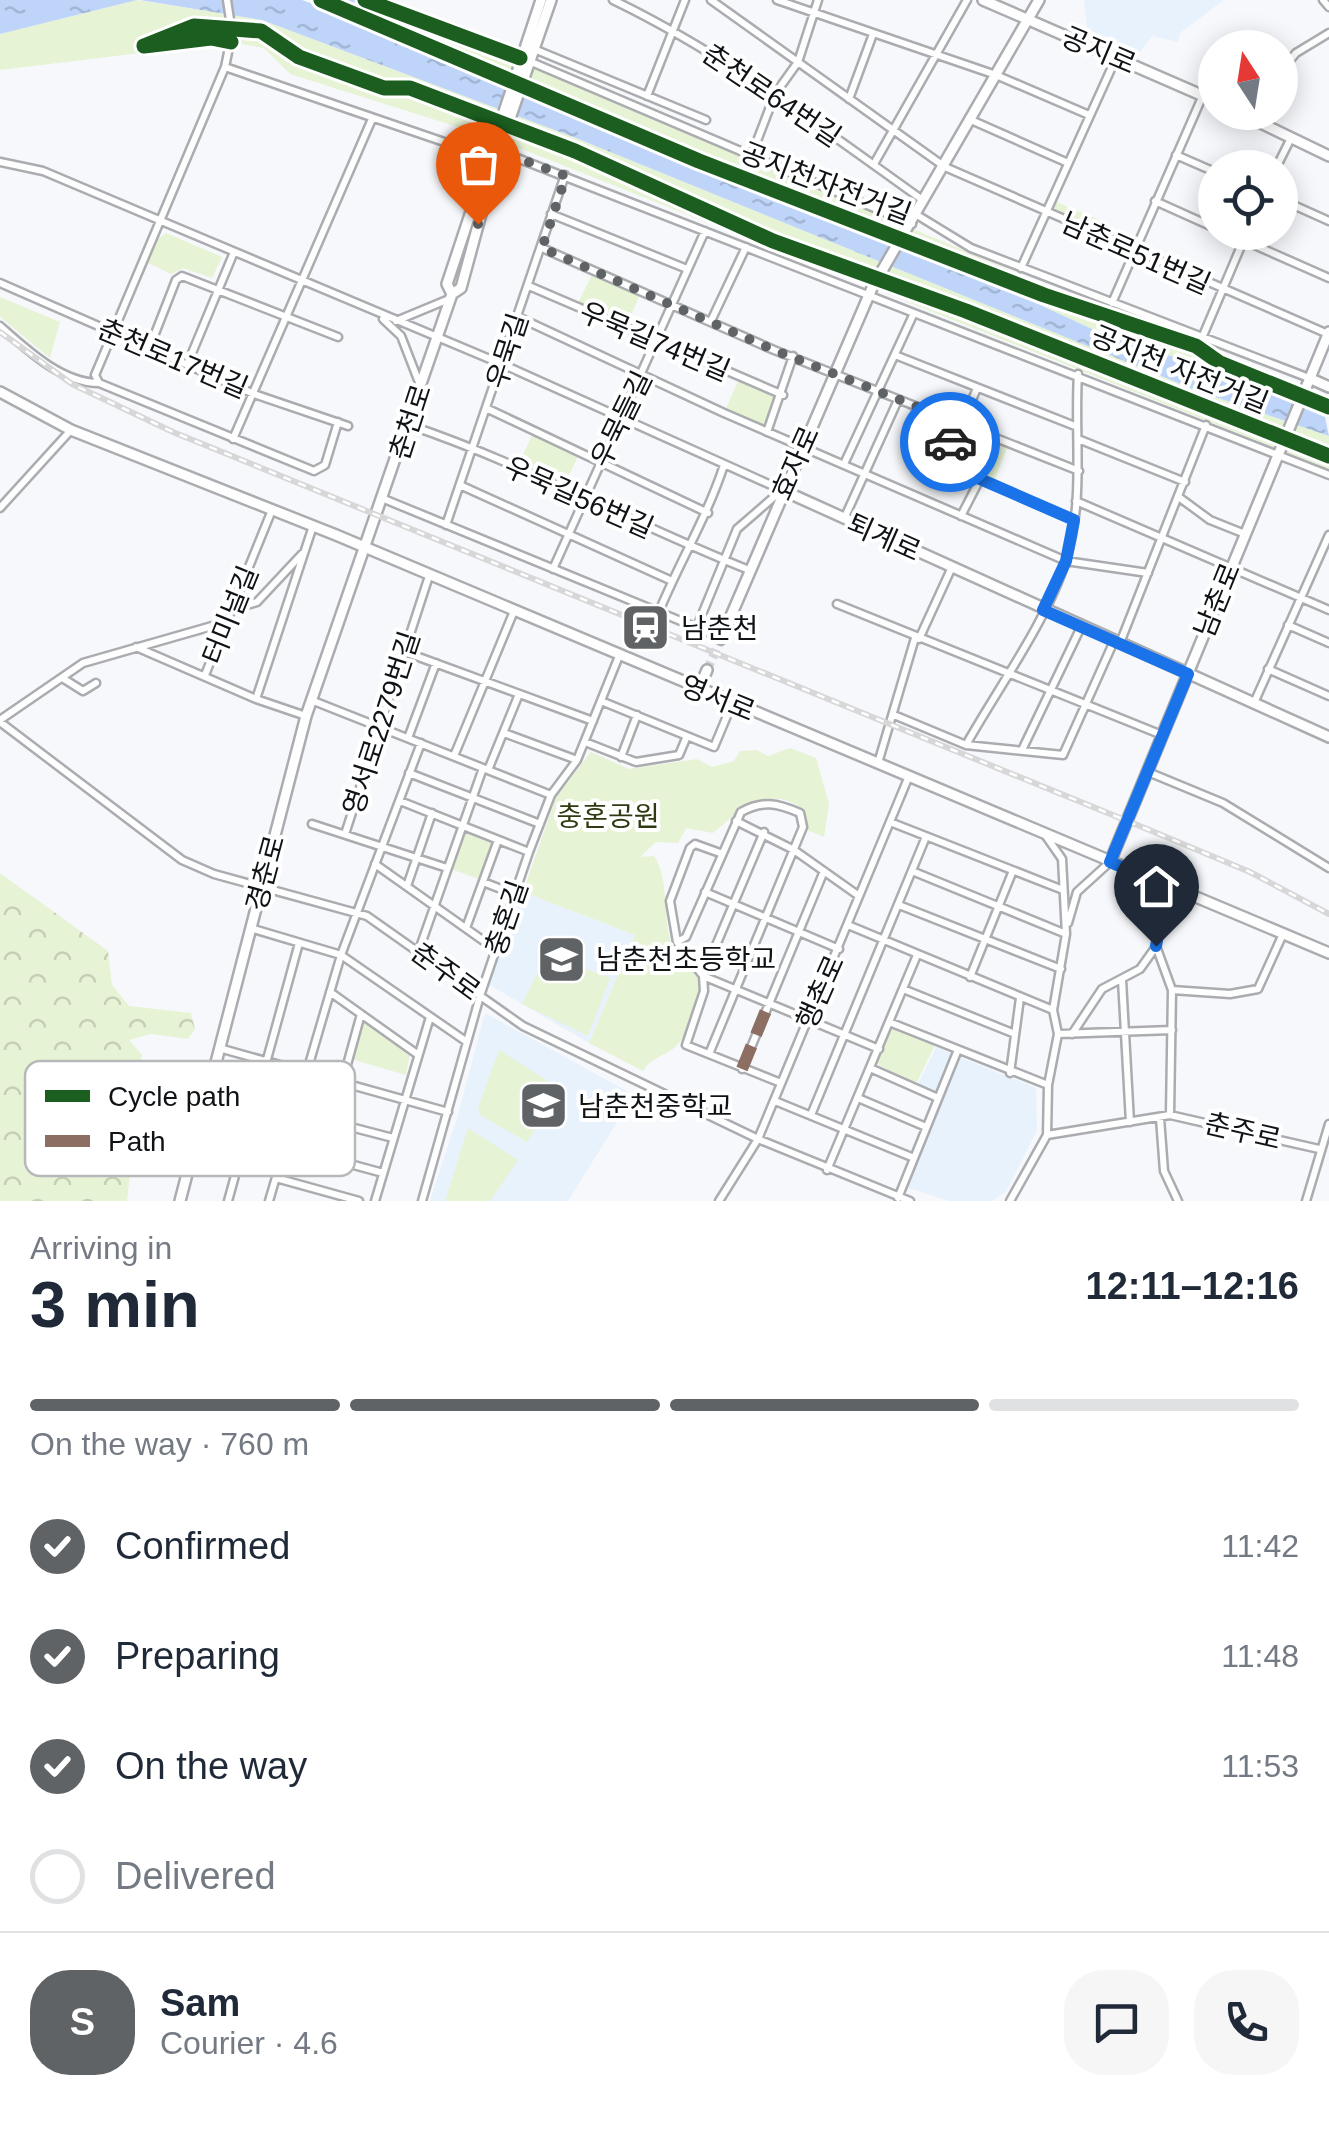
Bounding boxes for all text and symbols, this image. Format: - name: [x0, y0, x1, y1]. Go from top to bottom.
- street label: 공지로: [1057, 21, 1140, 80]
- north arrow: [1198, 30, 1298, 130]
- map controls: [1198, 30, 1298, 250]
- street label: 춘천로64번길: [697, 38, 847, 153]
- pin: [436, 122, 521, 225]
- icon: bag: [451, 137, 506, 192]
- street label: 공지천자전거길: [736, 137, 916, 230]
- button: locate: [1198, 150, 1298, 250]
- street label: 남춘로51번길: [1056, 207, 1215, 300]
- street label: 우묵길74번길: [575, 296, 734, 387]
- street label: 우묵길: [481, 310, 534, 393]
- street label: 춘천로17번길: [93, 313, 252, 404]
- street label: 공지천 자전거길: [1087, 320, 1273, 419]
- street label: 우묵들길: [585, 366, 658, 472]
- street label: 춘천로: [384, 381, 437, 464]
- courier: [900, 392, 1000, 492]
- icon: car: [923, 415, 978, 470]
- street label: 효자로: [766, 422, 825, 505]
- street label: 우묵길56번길: [499, 451, 658, 544]
- street label: 퇴계로: [842, 508, 925, 567]
- street label: 남춘로: [1189, 559, 1246, 642]
- street label: 터미널길: [197, 562, 264, 669]
- station icon: 남춘천: [620, 602, 672, 654]
- place label: 남춘천: [681, 613, 758, 644]
- street label: 영서로2279번길: [337, 627, 426, 819]
- street label: 영서로: [676, 670, 759, 727]
- park label: 충혼공원: [556, 801, 660, 832]
- street label: 경춘로: [241, 832, 290, 914]
- pin: [1114, 844, 1199, 947]
- icon: home: [1129, 859, 1184, 914]
- street label: 충혼길: [479, 877, 534, 960]
- school or university icon: 남춘천초등학교: [535, 933, 587, 985]
- street label: 춘주로: [405, 936, 486, 1007]
- place label: 남춘천초등학교: [596, 944, 776, 975]
- street label: 행촌로: [791, 951, 850, 1034]
- legend: [25, 1061, 355, 1176]
- school or university icon: 남춘천중학교: [517, 1080, 569, 1132]
- text: Cycle path: [108, 1081, 240, 1112]
- place label: 남춘천중학교: [578, 1091, 733, 1122]
- street label: 춘주로: [1202, 1108, 1284, 1155]
- text: Path: [108, 1126, 166, 1157]
- text: Arriving in: [30, 1230, 172, 1266]
- text: 12:11–12:16: [1086, 1265, 1299, 1307]
- text: 3 min: [30, 1268, 200, 1341]
- text: On the way · 760 m: [30, 1426, 309, 1462]
- icon: check: [30, 1519, 85, 1574]
- text: Confirmed: [115, 1525, 290, 1567]
- text: 11:42: [1221, 1528, 1299, 1564]
- icon: check: [30, 1629, 85, 1684]
- text: Preparing: [115, 1635, 280, 1677]
- text: 11:48: [1221, 1638, 1299, 1674]
- icon: check: [30, 1739, 85, 1794]
- text: On the way: [115, 1745, 307, 1787]
- text: 11:53: [1221, 1748, 1299, 1784]
- text: Delivered: [115, 1855, 276, 1897]
- button: chat: [1064, 1970, 1169, 2075]
- button: phone: [1194, 1970, 1299, 2075]
- text: Sam: [160, 1982, 240, 2024]
- text: S: [70, 2001, 95, 2043]
- text: Courier · 4.6: [160, 2025, 338, 2061]

